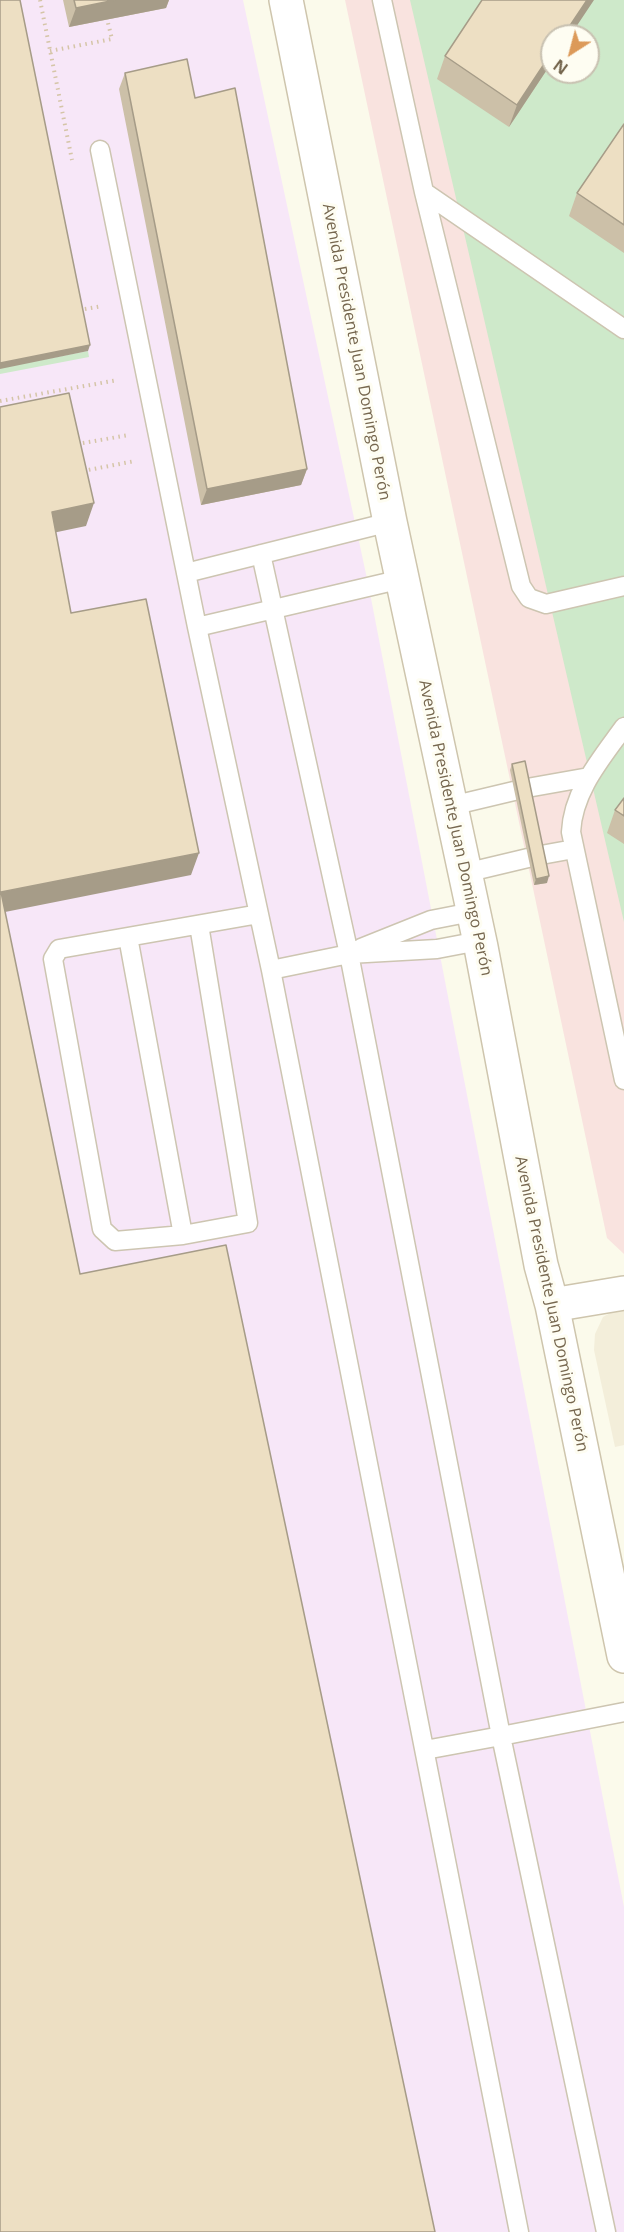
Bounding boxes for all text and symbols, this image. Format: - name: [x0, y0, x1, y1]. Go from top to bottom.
- north arrow: [540, 24, 600, 84]
- text: N: [549, 54, 572, 80]
- street label: Avenida Presidente Juan Domingo Perón: [318, 202, 394, 502]
- street label: Avenida Presidente Juan Domingo Perón: [414, 678, 496, 978]
- street label: Avenida Presidente Juan Domingo Perón: [510, 1154, 592, 1454]

